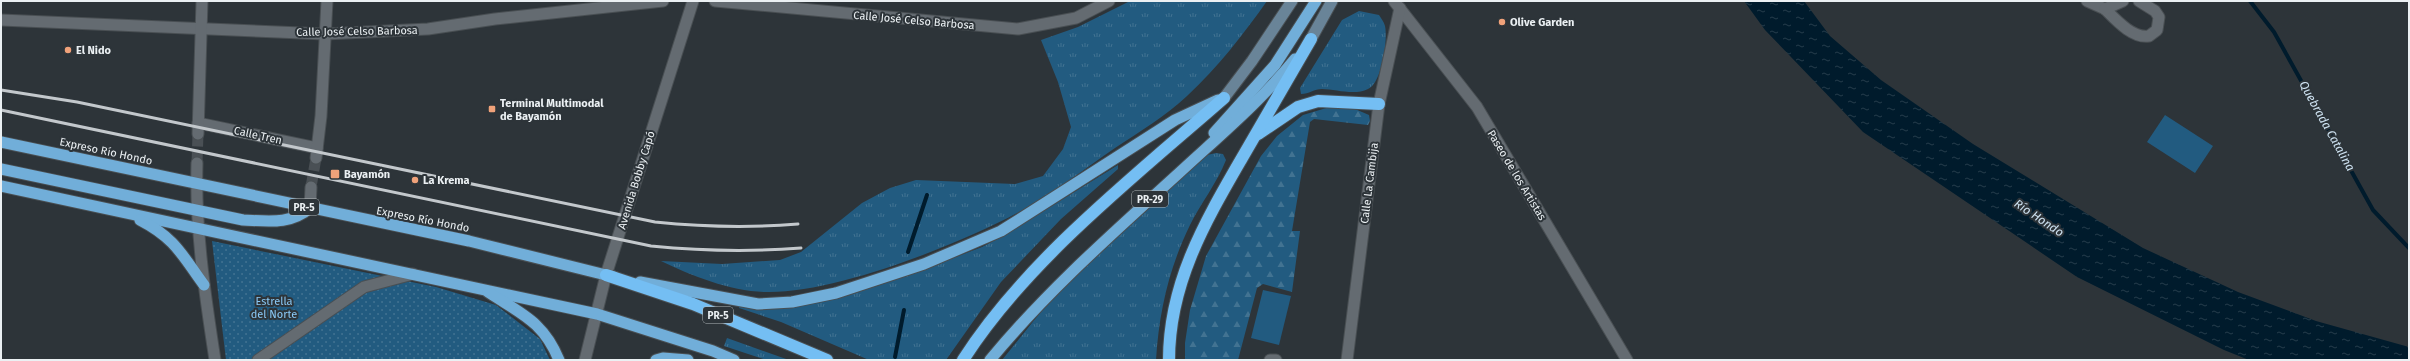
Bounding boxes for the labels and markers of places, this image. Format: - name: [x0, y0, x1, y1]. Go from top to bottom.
- place label: Olive Garden: [1510, 16, 1574, 29]
- marker: Olive Garden: [1497, 17, 1507, 27]
- place label: El Nido: [76, 44, 112, 57]
- marker: El Nido: [63, 45, 73, 55]
- place label: Terminal Multimodal de Bayamón: [500, 97, 604, 123]
- marker: Terminal Multimodal de Bayamón: [487, 104, 497, 114]
- marker: Bayamón: [329, 168, 341, 180]
- place label: Bayamón: [344, 168, 390, 181]
- place label: La Krema: [423, 174, 470, 187]
- marker: La Krema: [410, 175, 420, 185]

